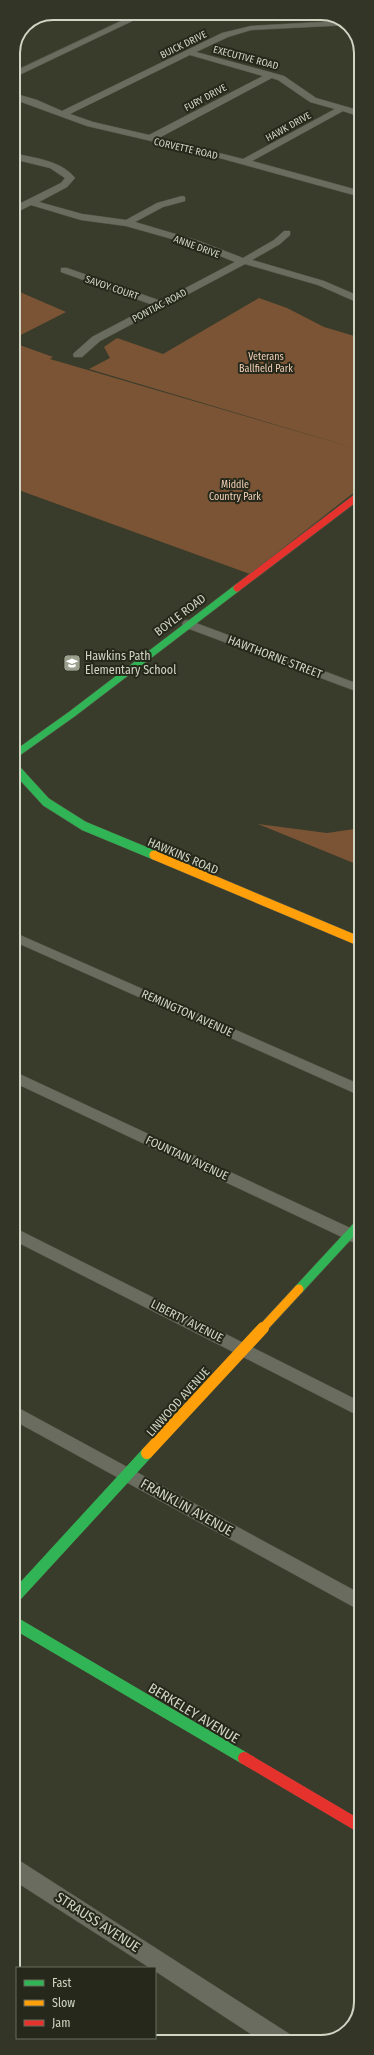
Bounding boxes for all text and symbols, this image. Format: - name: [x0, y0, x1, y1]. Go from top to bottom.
- street label: BUICK DRIVE: [158, 28, 209, 61]
- street label: EXECUTIVE ROAD: [212, 43, 280, 72]
- street label: FURY DRIVE: [182, 82, 229, 114]
- street label: HAWK DRIVE: [264, 109, 314, 144]
- street label: CORVETTE ROAD: [153, 136, 219, 162]
- street label: ANNE DRIVE: [172, 233, 222, 261]
- street label: SAVOY COURT: [84, 273, 140, 303]
- street label: PONTIAC ROAD: [130, 286, 189, 325]
- park label: Veterans Ballfield Park: [239, 351, 293, 375]
- park label: Middle Country Park: [209, 479, 261, 503]
- street label: BOYLE ROAD: [152, 591, 208, 639]
- street label: HAWTHORNE STREET: [226, 633, 325, 682]
- place label: Hawkins Path Elementary School: [85, 649, 176, 677]
- school or university icon: Hawkins Path Elementary School: [62, 653, 82, 673]
- street label: HAWKINS ROAD: [146, 835, 220, 877]
- street label: REMINGTON AVENUE: [139, 987, 235, 1040]
- street label: FOUNTAIN AVENUE: [144, 1133, 231, 1183]
- street label: LIBERTY AVENUE: [149, 1297, 226, 1345]
- street label: LINWOOD AVENUE: [144, 1365, 213, 1439]
- street label: FRANKLIN AVENUE: [138, 1475, 236, 1540]
- street label: BERKELEY AVENUE: [145, 1680, 243, 1747]
- street label: STRAUSS AVENUE: [52, 1889, 144, 1956]
- legend: [16, 1967, 156, 2039]
- text: Fast: [52, 1976, 71, 1990]
- text: Slow: [52, 1996, 75, 2010]
- text: Jam: [52, 2016, 70, 2030]

